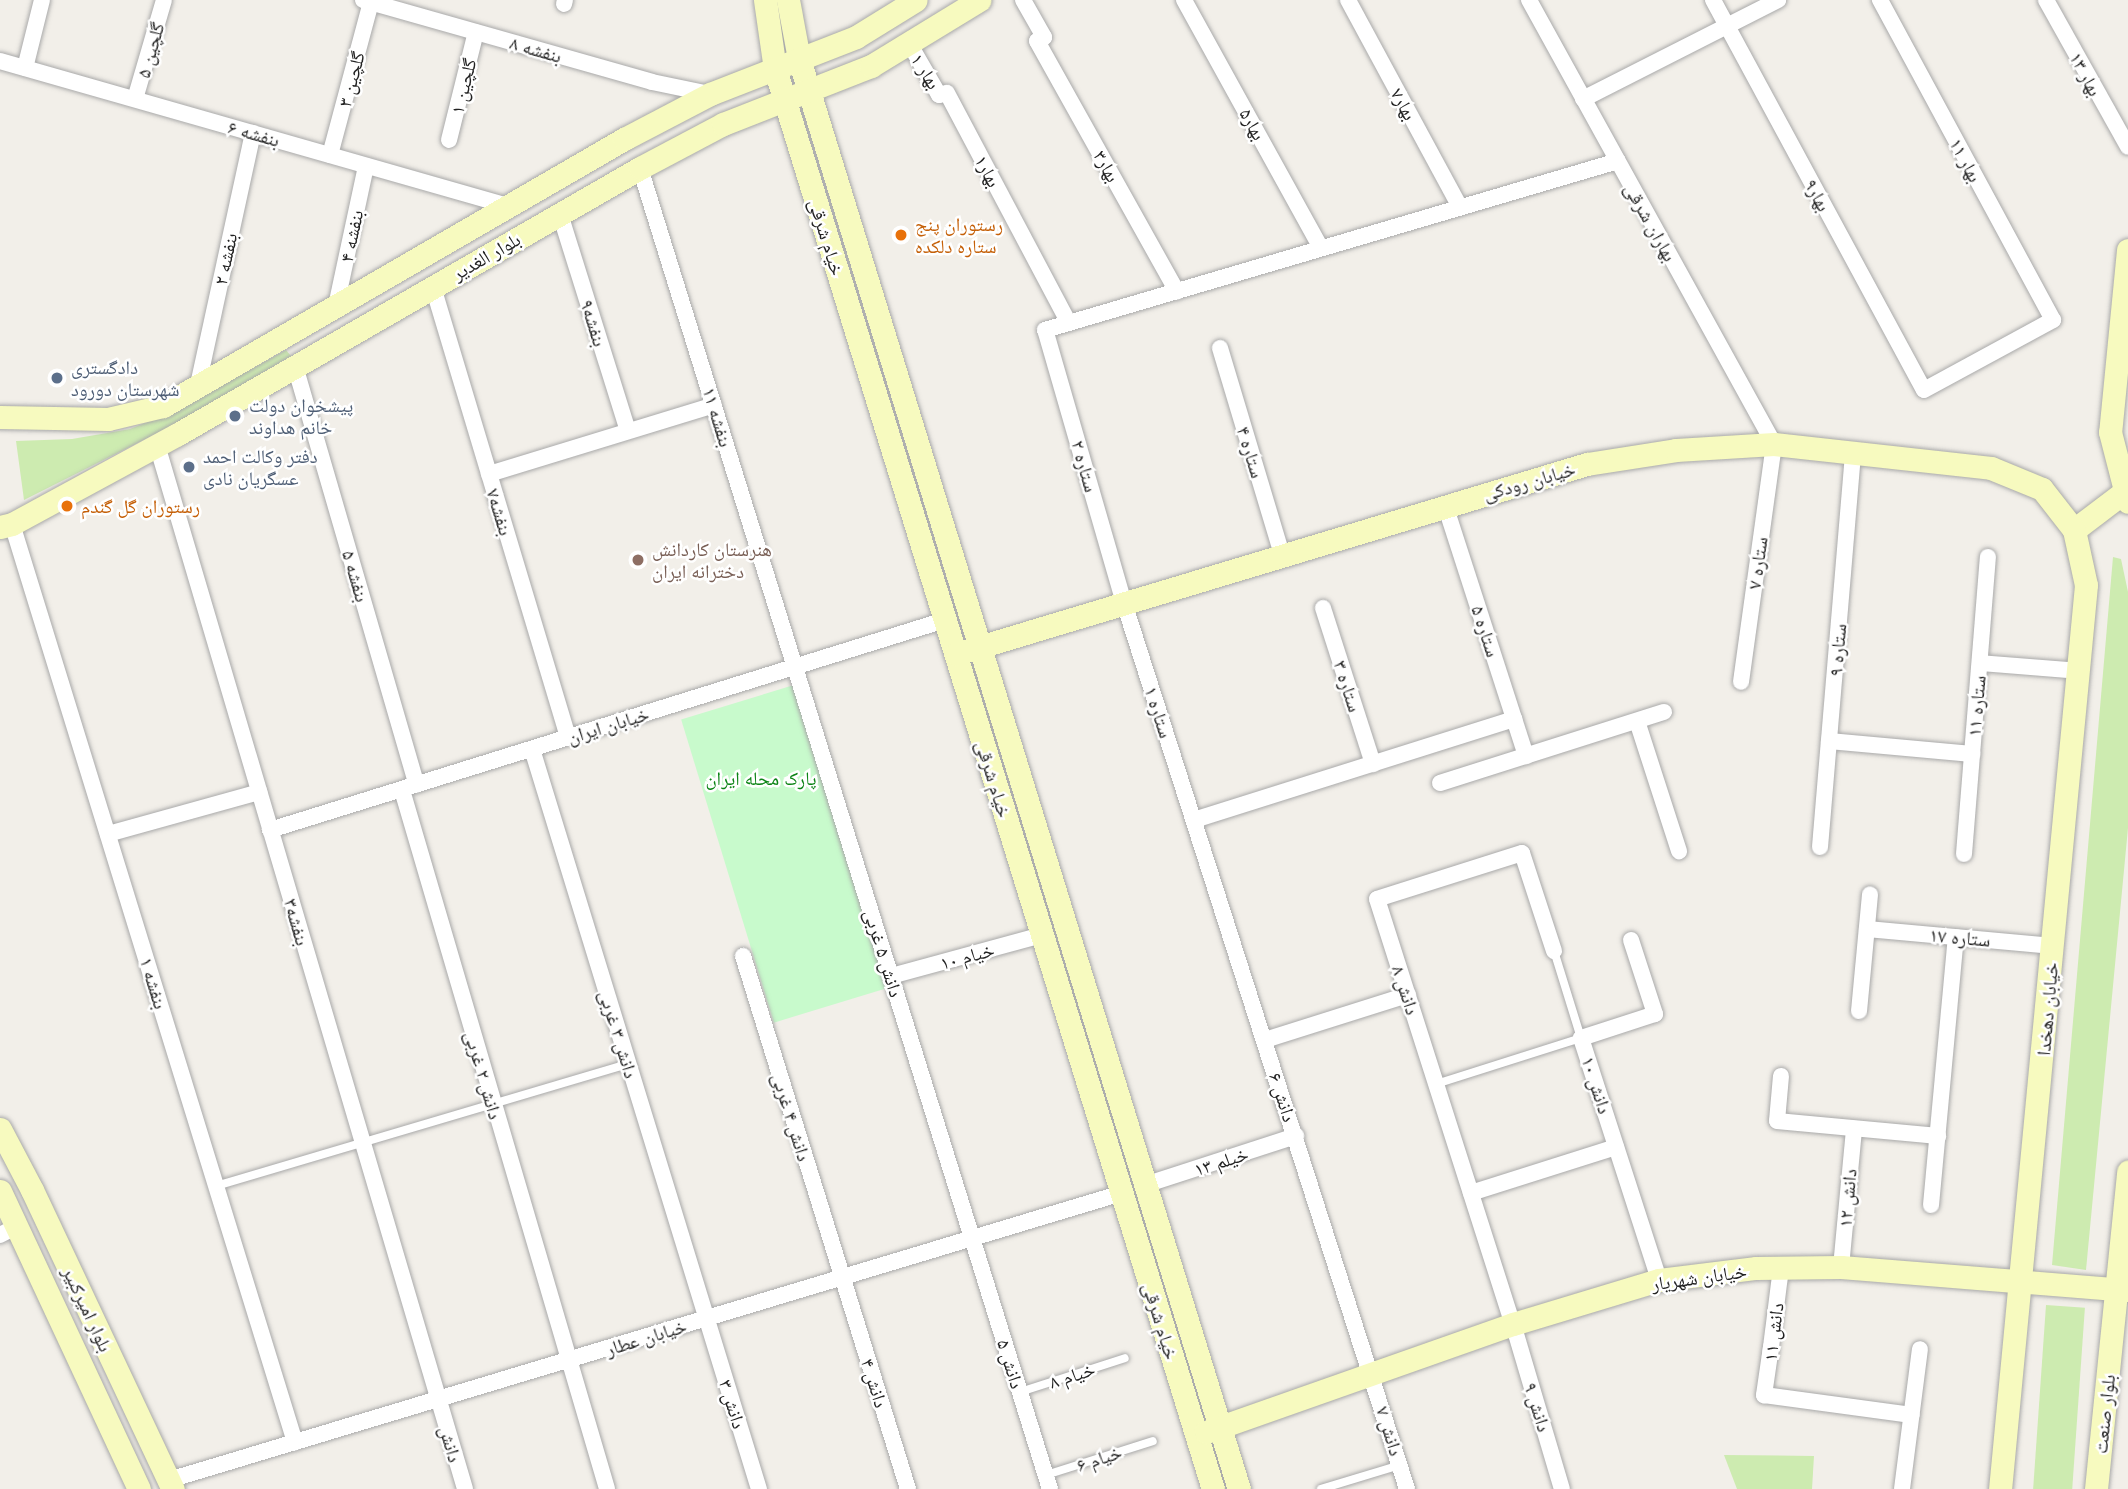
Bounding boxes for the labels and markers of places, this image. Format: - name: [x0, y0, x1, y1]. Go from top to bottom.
- place label: رستوران پنج ستاره دلکده: [915, 213, 1003, 257]
- marker: رستوران پنج ستاره دلکده: [893, 227, 909, 243]
- place label: دادگستری شهرستان دورود: [71, 356, 179, 400]
- marker: دادگستری شهرستان دورود: [49, 370, 65, 386]
- place label: پیشخوان دولت خانم هداوند: [249, 394, 353, 438]
- marker: پیشخوان دولت خانم هداوند: [227, 408, 243, 424]
- place label: دفتر وکالت احمد عسگریان نادی: [203, 445, 318, 489]
- marker: دفتر وکالت احمد عسگریان نادی: [181, 459, 197, 475]
- place label: رستوران گل گندم: [81, 495, 200, 517]
- marker: رستوران گل گندم: [59, 498, 75, 514]
- place label: هنرستان کاردانش دخترانه ایران: [652, 538, 772, 582]
- marker: هنرستان کاردانش دخترانه ایران: [630, 552, 646, 568]

